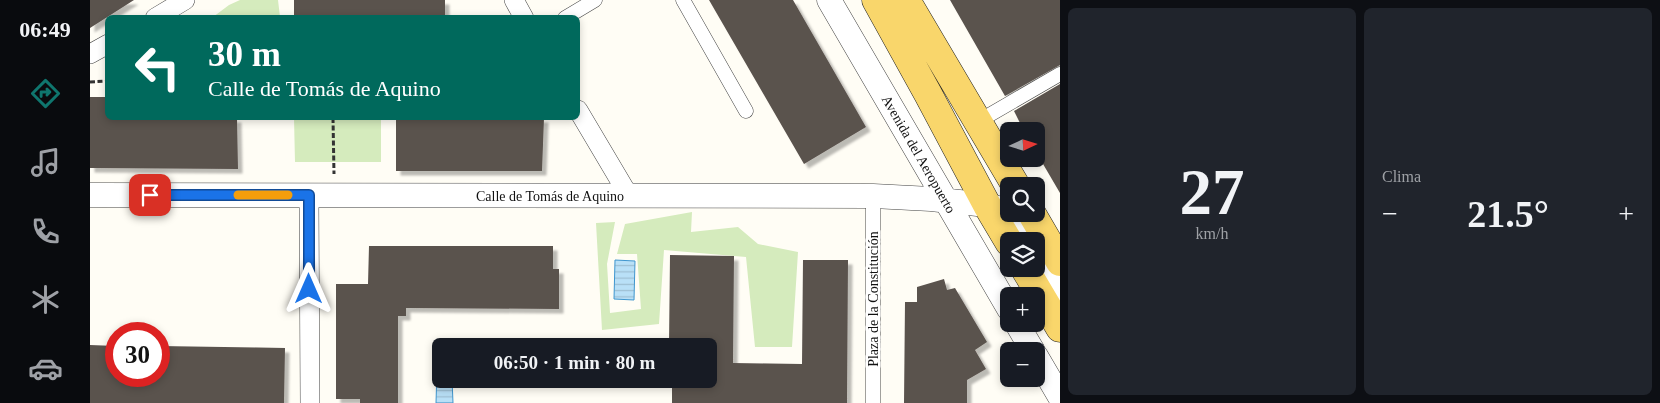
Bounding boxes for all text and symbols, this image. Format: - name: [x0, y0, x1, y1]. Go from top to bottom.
- text: 06:49: [19, 17, 71, 42]
- icon: left: [125, 35, 190, 100]
- text: 30 m: [208, 35, 281, 74]
- icon: directions: [28, 76, 63, 111]
- text: Calle de Tomás de Aquino: [208, 76, 441, 101]
- street label: Avenida del Aeropuerto: [879, 93, 958, 216]
- north arrow: [1000, 122, 1045, 168]
- map controls: [1000, 122, 1045, 387]
- icon: music: [28, 145, 63, 180]
- text: 27: [1180, 156, 1245, 228]
- text: Clima: [1382, 168, 1421, 185]
- pin: [129, 174, 171, 216]
- button: search: [1000, 177, 1045, 222]
- icon: arrive: [136, 181, 164, 209]
- street label: Calle de Tomás de Aquino: [476, 189, 624, 204]
- text: 21.5°: [1467, 193, 1549, 235]
- text: −: [1382, 198, 1398, 229]
- text: +: [1618, 198, 1634, 229]
- icon: phone: [28, 214, 63, 249]
- text: km/h: [1196, 225, 1228, 242]
- street label: Plaza de la Constitución: [866, 231, 881, 367]
- button: layers: [1000, 232, 1045, 277]
- position arrow: [282, 262, 334, 314]
- icon: climate: [28, 282, 63, 317]
- button: +: [1000, 287, 1045, 332]
- speed limit sign: 30: [105, 322, 170, 387]
- button: −: [1000, 342, 1045, 387]
- icon: car: [28, 351, 63, 386]
- text: 06:50 · 1 min · 80 m: [494, 352, 655, 373]

